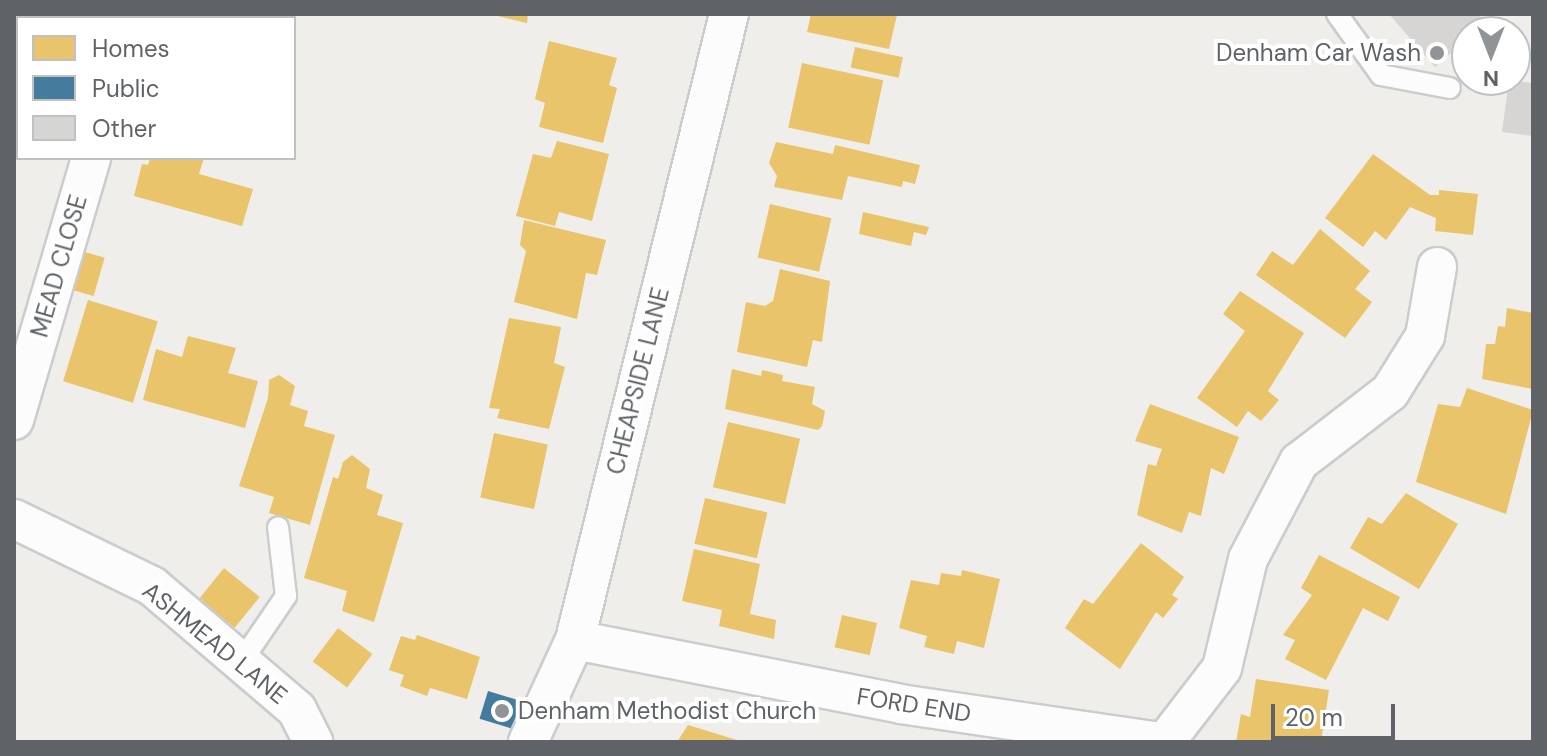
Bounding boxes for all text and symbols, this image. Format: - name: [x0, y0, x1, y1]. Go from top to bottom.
- legend: [16, 16, 296, 160]
- north arrow: [1451, 16, 1531, 96]
- text: Homes: [92, 33, 170, 64]
- place label: Denham Car Wash: [1216, 39, 1421, 67]
- marker: Denham Car Wash: [1428, 44, 1446, 62]
- text: N: [1483, 64, 1499, 93]
- text: Public: [92, 73, 160, 104]
- text: Other: [92, 113, 156, 144]
- street label: MEAD CLOSE: [25, 191, 93, 341]
- street label: CHEAPSIDE LANE: [601, 285, 675, 477]
- street label: ASHMEAD LANE: [137, 576, 293, 710]
- street label: FORD END: [855, 682, 973, 728]
- scale bar: [1275, 688, 1399, 738]
- place label: Denham Methodist Church: [518, 697, 816, 725]
- marker: Denham Methodist Church: [493, 702, 511, 720]
- text: 20 m: [1285, 702, 1343, 733]

